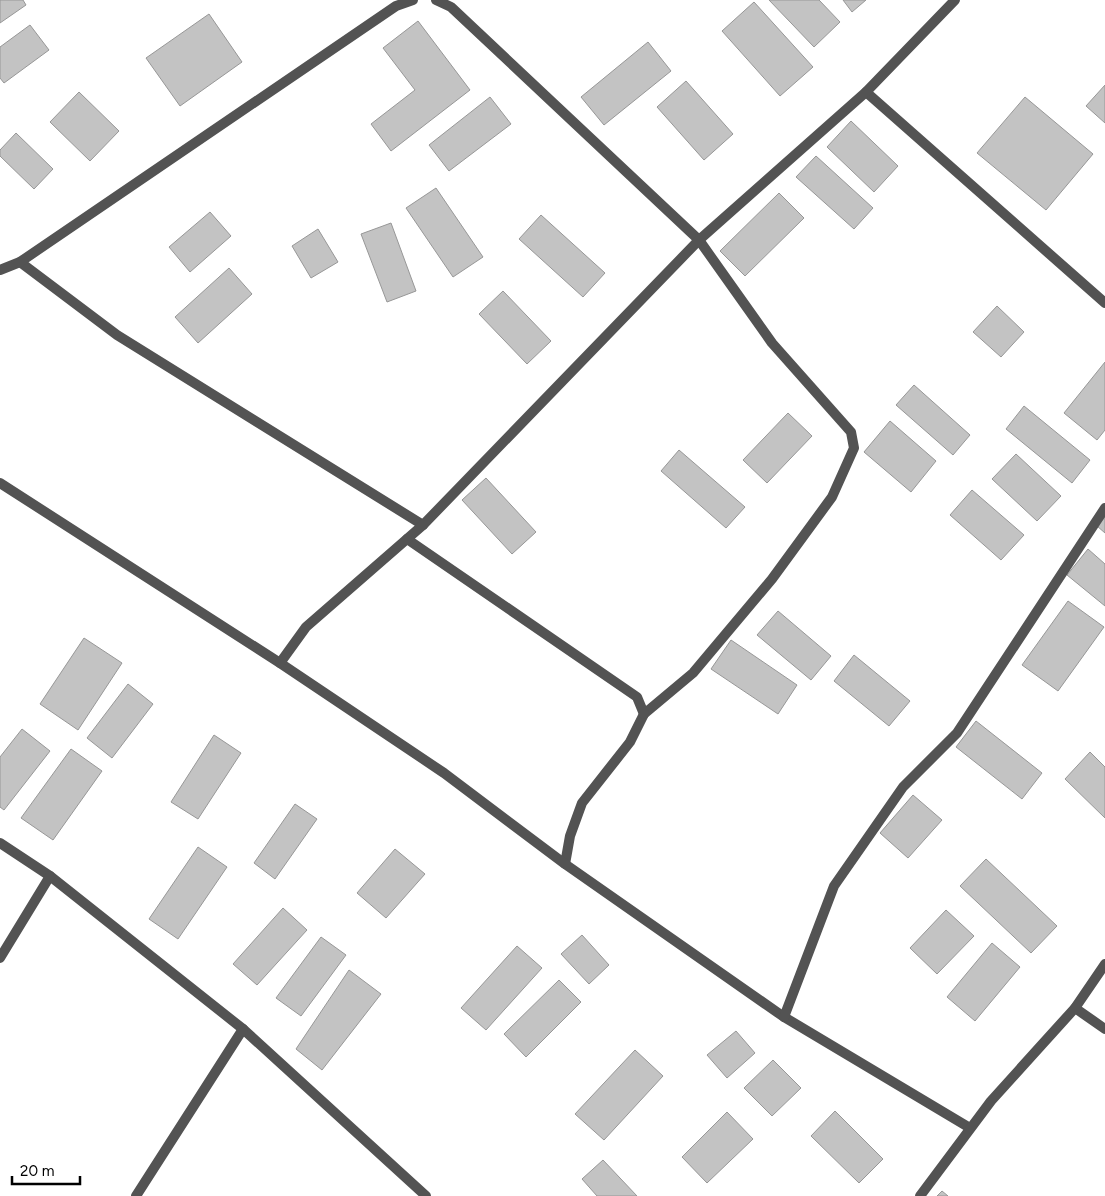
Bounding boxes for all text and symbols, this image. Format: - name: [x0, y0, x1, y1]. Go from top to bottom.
- scale bar: [12, 1154, 80, 1186]
- text: 20 m: [20, 1162, 54, 1180]

